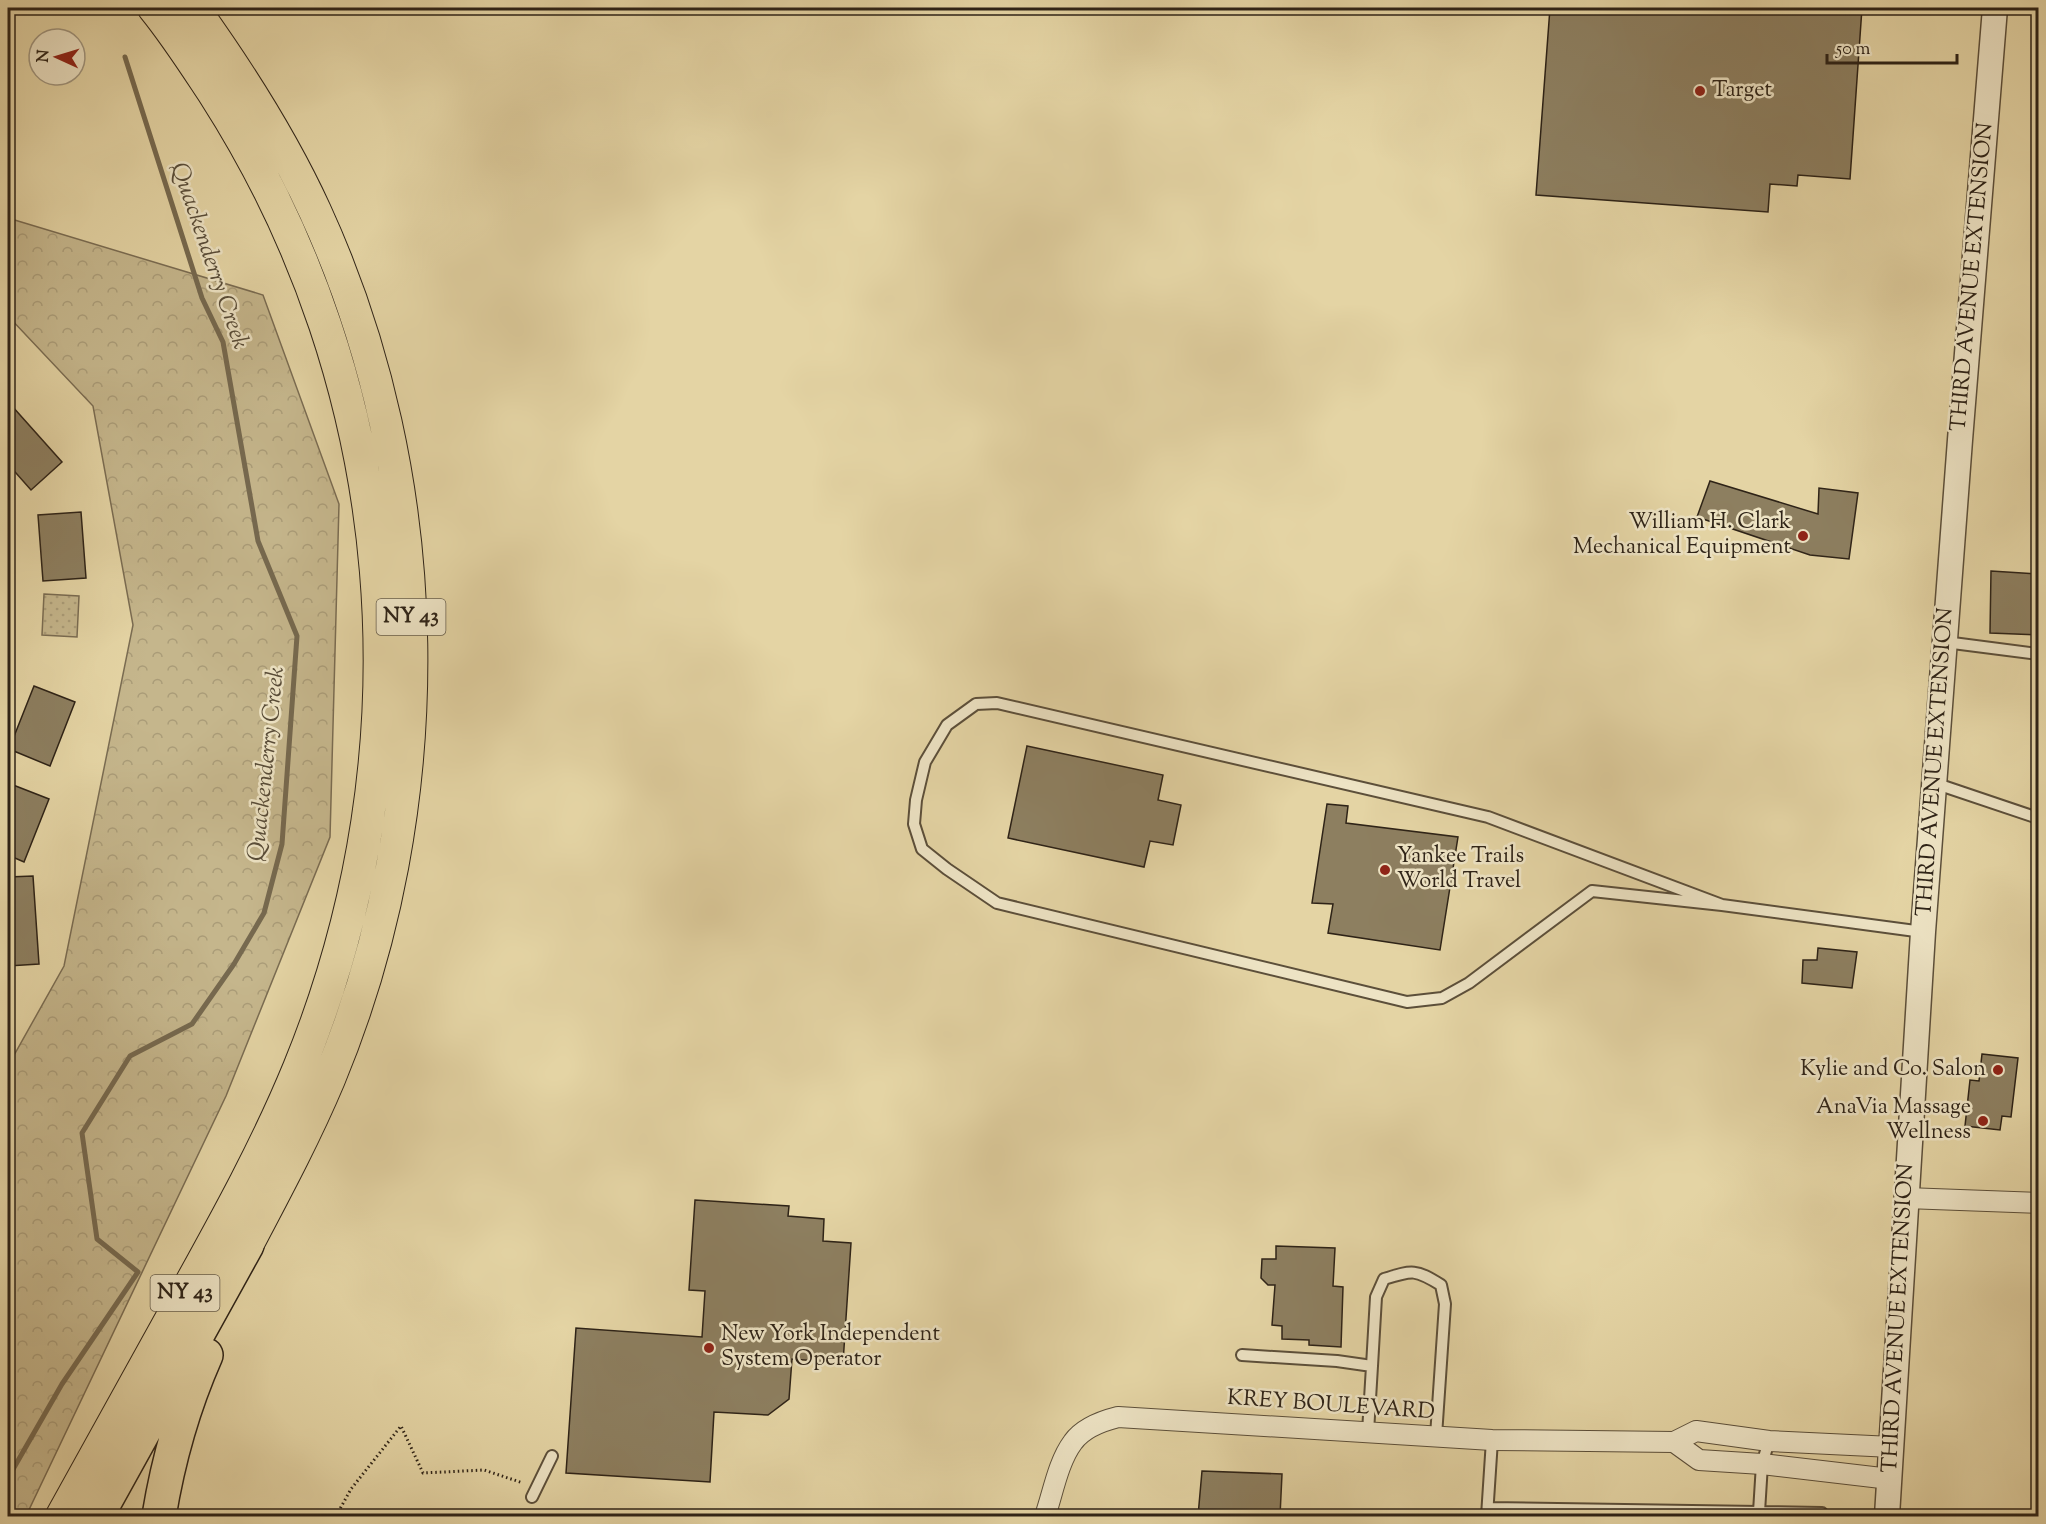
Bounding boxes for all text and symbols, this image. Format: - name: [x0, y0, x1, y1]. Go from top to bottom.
- north arrow: [27, 27, 87, 87]
- scale bar: [1827, 27, 1958, 65]
- text: 50 m: [1835, 37, 1871, 63]
- text: N: [33, 49, 56, 63]
- place label: Target: [1712, 75, 1772, 107]
- marker: Target: [1693, 84, 1707, 98]
- street label: THIRD AVENUE EXTENSION: [1944, 121, 2002, 433]
- water label: Quackenderry Creek: [161, 158, 257, 354]
- place label: William H. Clark Mechanical Equipment: [1573, 507, 1791, 564]
- marker: William H. Clark Mechanical Equipment: [1796, 529, 1810, 543]
- road number: NY 43: [376, 599, 446, 635]
- street label: THIRD AVENUE EXTENSION: [1909, 606, 1963, 918]
- water label: Quackenderry Creek: [240, 665, 294, 863]
- place label: Yankee Trails World Travel: [1397, 841, 1524, 898]
- marker: Yankee Trails World Travel: [1378, 863, 1392, 877]
- place label: Kylie and Co. Salon: [1800, 1054, 1986, 1086]
- marker: Kylie and Co. Salon: [1991, 1063, 2005, 1077]
- place label: AnaVia Massage Wellness: [1816, 1092, 1971, 1149]
- marker: AnaVia Massage Wellness: [1976, 1114, 1990, 1128]
- street label: THIRD AVENUE EXTENSION: [1875, 1163, 1923, 1473]
- road number: NY 43: [150, 1275, 219, 1311]
- place label: New York Independent System Operator: [721, 1319, 940, 1376]
- marker: New York Independent System Operator: [702, 1341, 716, 1355]
- street label: KREY BOULEVARD: [1226, 1383, 1436, 1429]

